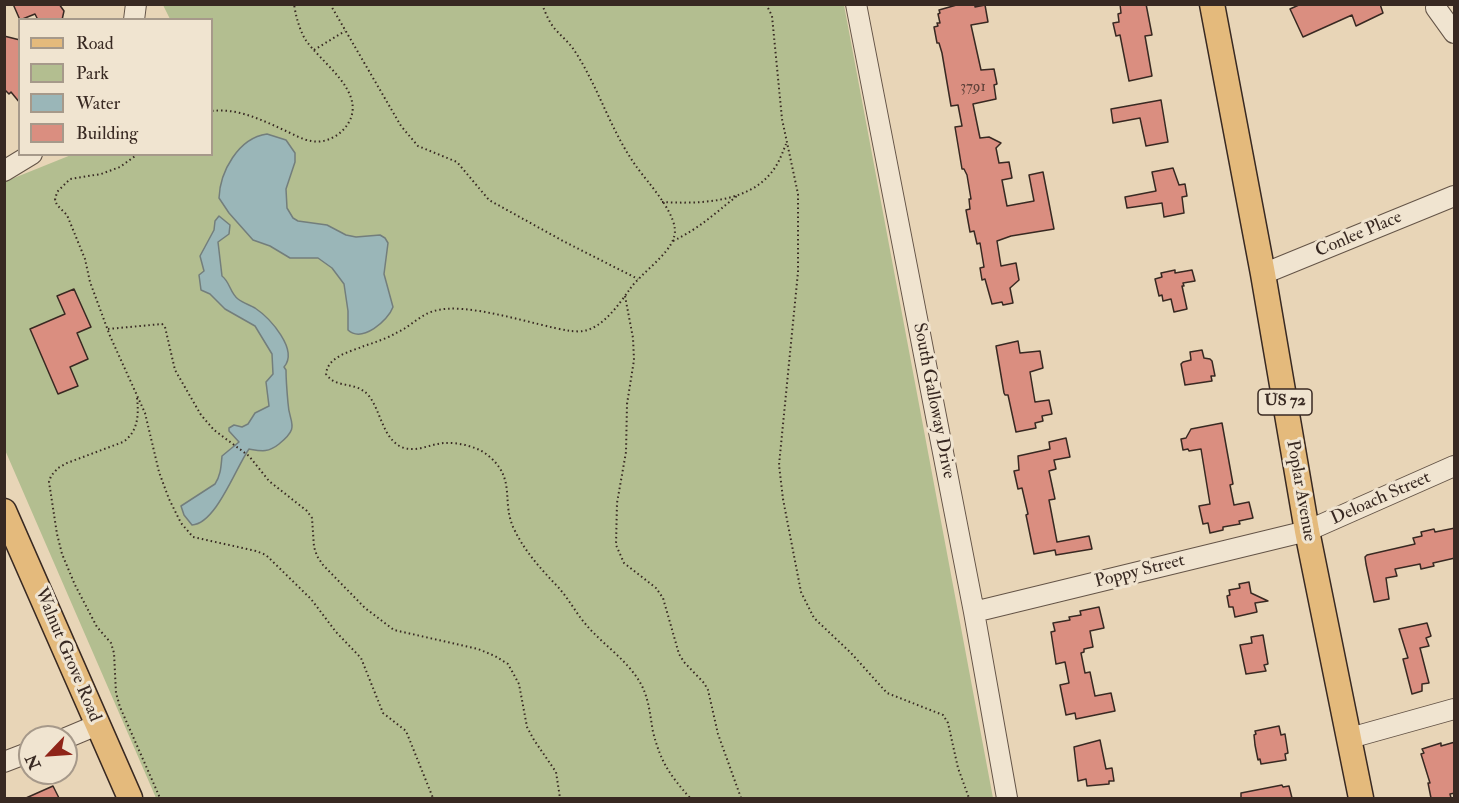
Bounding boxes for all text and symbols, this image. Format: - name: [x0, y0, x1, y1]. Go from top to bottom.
- legend: [18, 18, 213, 156]
- text: Road: [76, 32, 114, 55]
- text: Park: [76, 62, 109, 85]
- house number: 3791: [960, 79, 986, 97]
- text: Water: [76, 92, 120, 115]
- text: Building: [76, 122, 138, 145]
- street label: Conlee Place: [1313, 207, 1405, 263]
- street label: South Galloway Drive: [907, 321, 959, 481]
- road number: US 72: [1258, 389, 1312, 415]
- street label: Poplar Avenue: [1280, 439, 1320, 543]
- street label: Deloach Street: [1328, 467, 1434, 531]
- street label: Poppy Street: [1093, 550, 1187, 594]
- street label: Walnut Grove Road: [29, 585, 105, 725]
- north arrow: [18, 725, 78, 785]
- text: N: [21, 751, 46, 772]

